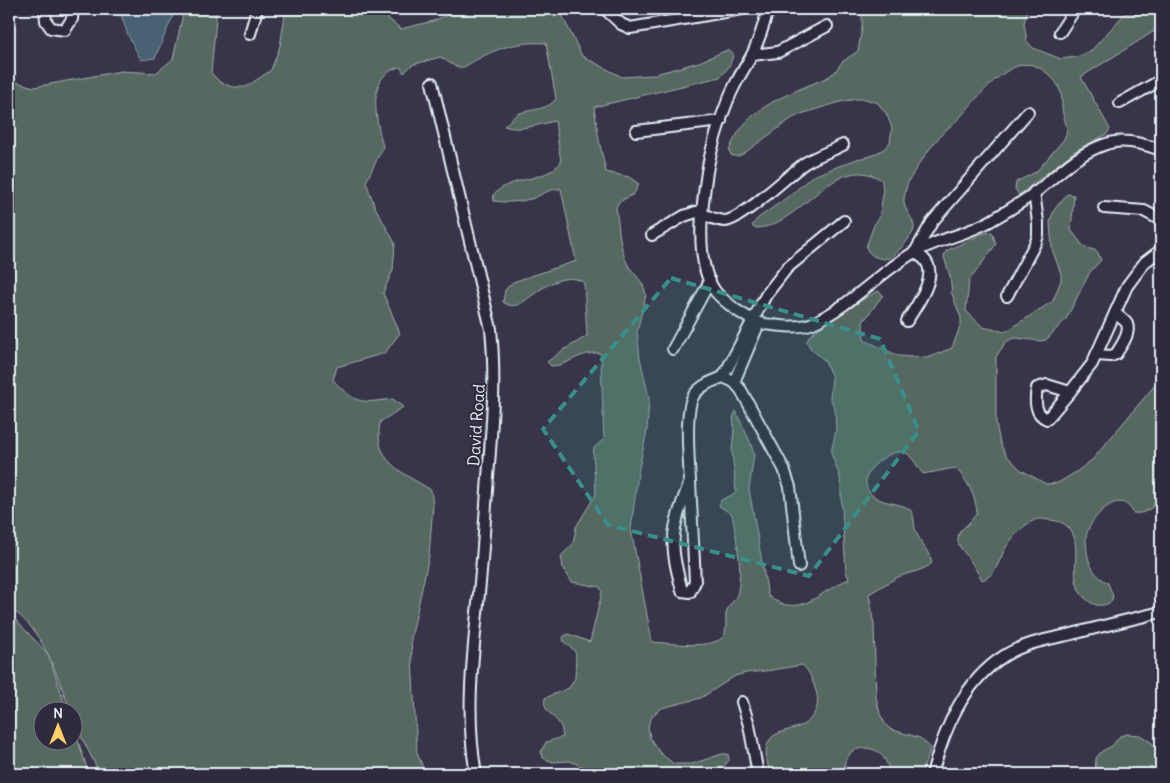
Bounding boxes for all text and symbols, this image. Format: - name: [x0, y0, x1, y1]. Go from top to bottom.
- street label: David Road: [463, 383, 489, 467]
- north arrow: [32, 700, 82, 750]
- text: N: [53, 704, 63, 722]

